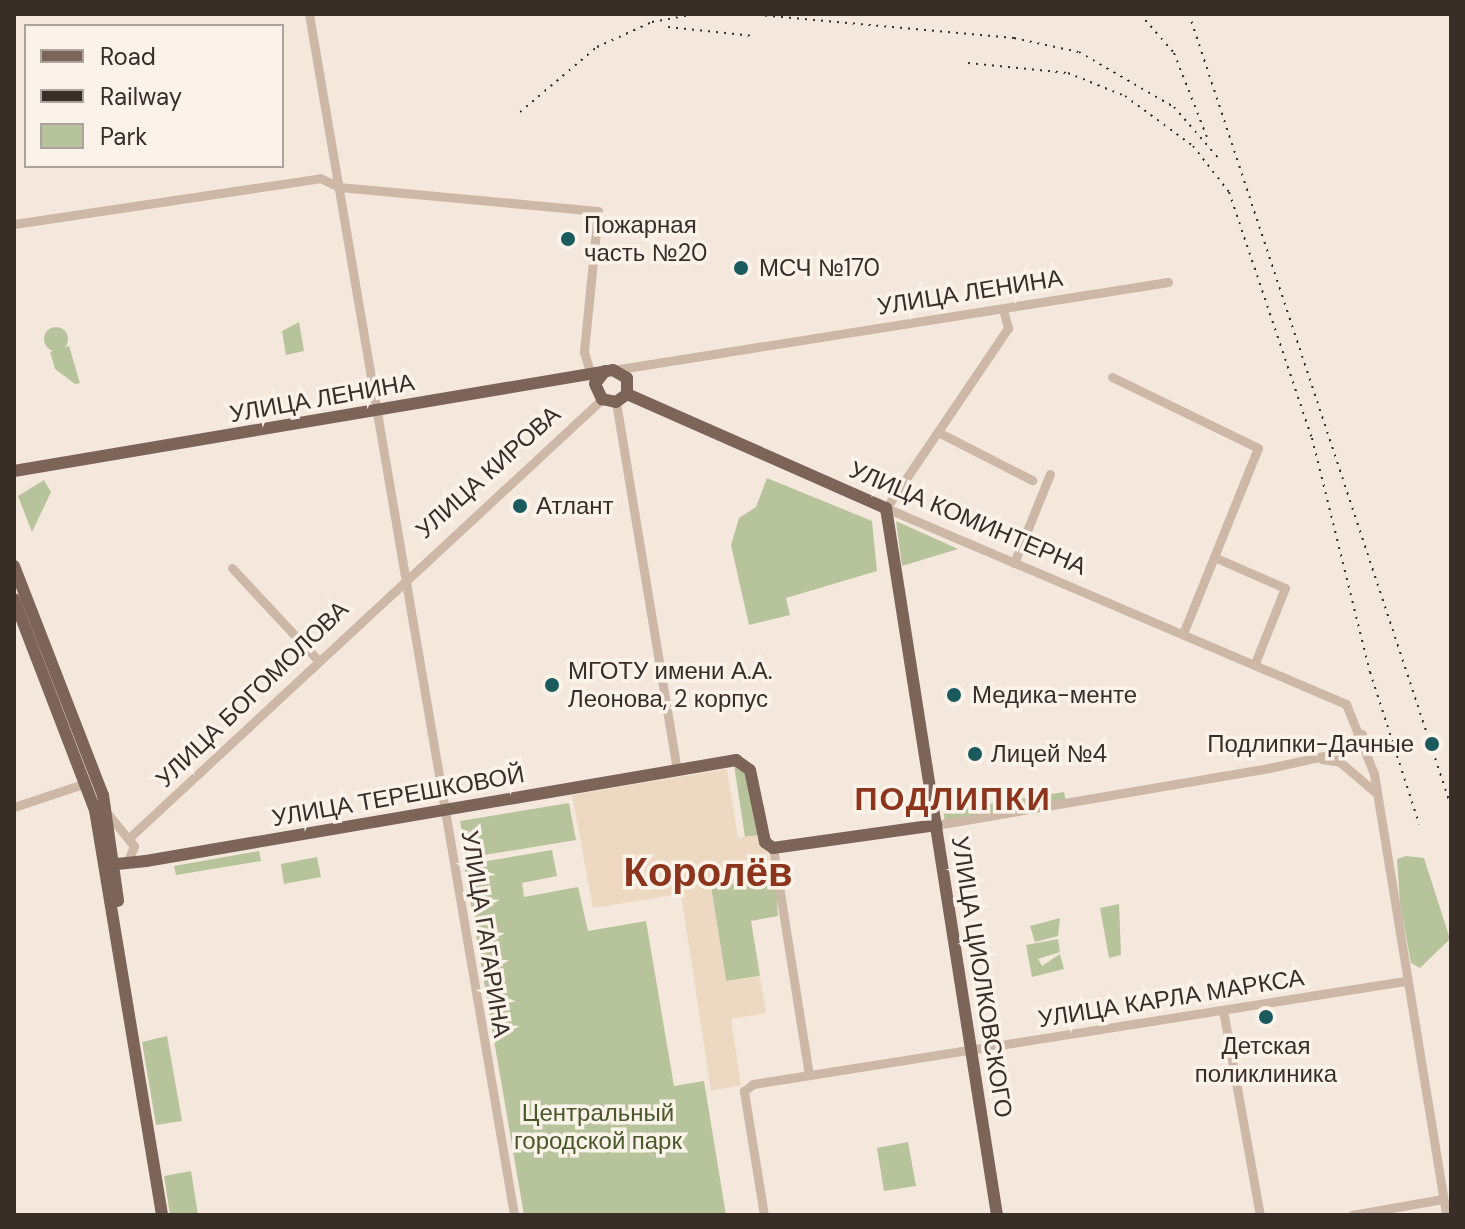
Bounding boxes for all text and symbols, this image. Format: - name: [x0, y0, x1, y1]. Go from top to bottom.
- legend: [24, 24, 284, 168]
- text: Road: [100, 41, 156, 72]
- text: Railway: [100, 81, 182, 112]
- text: Park: [100, 121, 147, 152]
- place label: Пожарная часть №20: [584, 211, 707, 267]
- marker: Пожарная часть №20: [559, 230, 577, 248]
- place label: МСЧ №170: [759, 254, 880, 282]
- marker: МСЧ №170: [730, 257, 752, 279]
- street label: УЛИЦА ЛЕНИНА: [875, 263, 1065, 321]
- street label: УЛИЦА ЛЕНИНА: [227, 368, 417, 428]
- street label: УЛИЦА КИРОВА: [410, 400, 566, 544]
- street label: УЛИЦА КОМИНТЕРНА: [845, 455, 1091, 581]
- place label: Атлант: [536, 492, 614, 520]
- marker: Атлант: [511, 497, 529, 515]
- street label: УЛИЦА БОГОМОЛОВА: [150, 595, 354, 793]
- place label: МГОТУ имени А.А. Леонова, 2 корпус: [568, 657, 772, 713]
- marker: МГОТУ имени А.А. Леонова, 2 корпус: [543, 676, 561, 694]
- place label: Медика-менте: [972, 681, 1137, 709]
- marker: Медика-менте: [943, 684, 965, 706]
- place label: Подлипки-Дачные: [1207, 730, 1414, 758]
- marker: Подлипки-Дачные: [1421, 733, 1443, 755]
- place label: Лицей №4: [991, 740, 1107, 768]
- marker: Лицей №4: [966, 745, 984, 763]
- street label: УЛИЦА ТЕРЕШКОВОЙ: [270, 760, 526, 832]
- district label: ПОДЛИПКИ: [854, 780, 1052, 818]
- street label: УЛИЦА ГАГАРИНА: [455, 829, 517, 1039]
- street label: УЛИЦА ЦИОЛКОВСКОГО: [946, 834, 1018, 1120]
- district label: Королёв: [624, 848, 792, 896]
- street label: УЛИЦА КАРЛА МАРКСА: [1036, 963, 1306, 1033]
- marker: Детская поликлиника: [1255, 1006, 1277, 1028]
- place label: Детская поликлиника: [1195, 1032, 1337, 1088]
- park label: Центральный городской парк: [514, 1099, 682, 1155]

